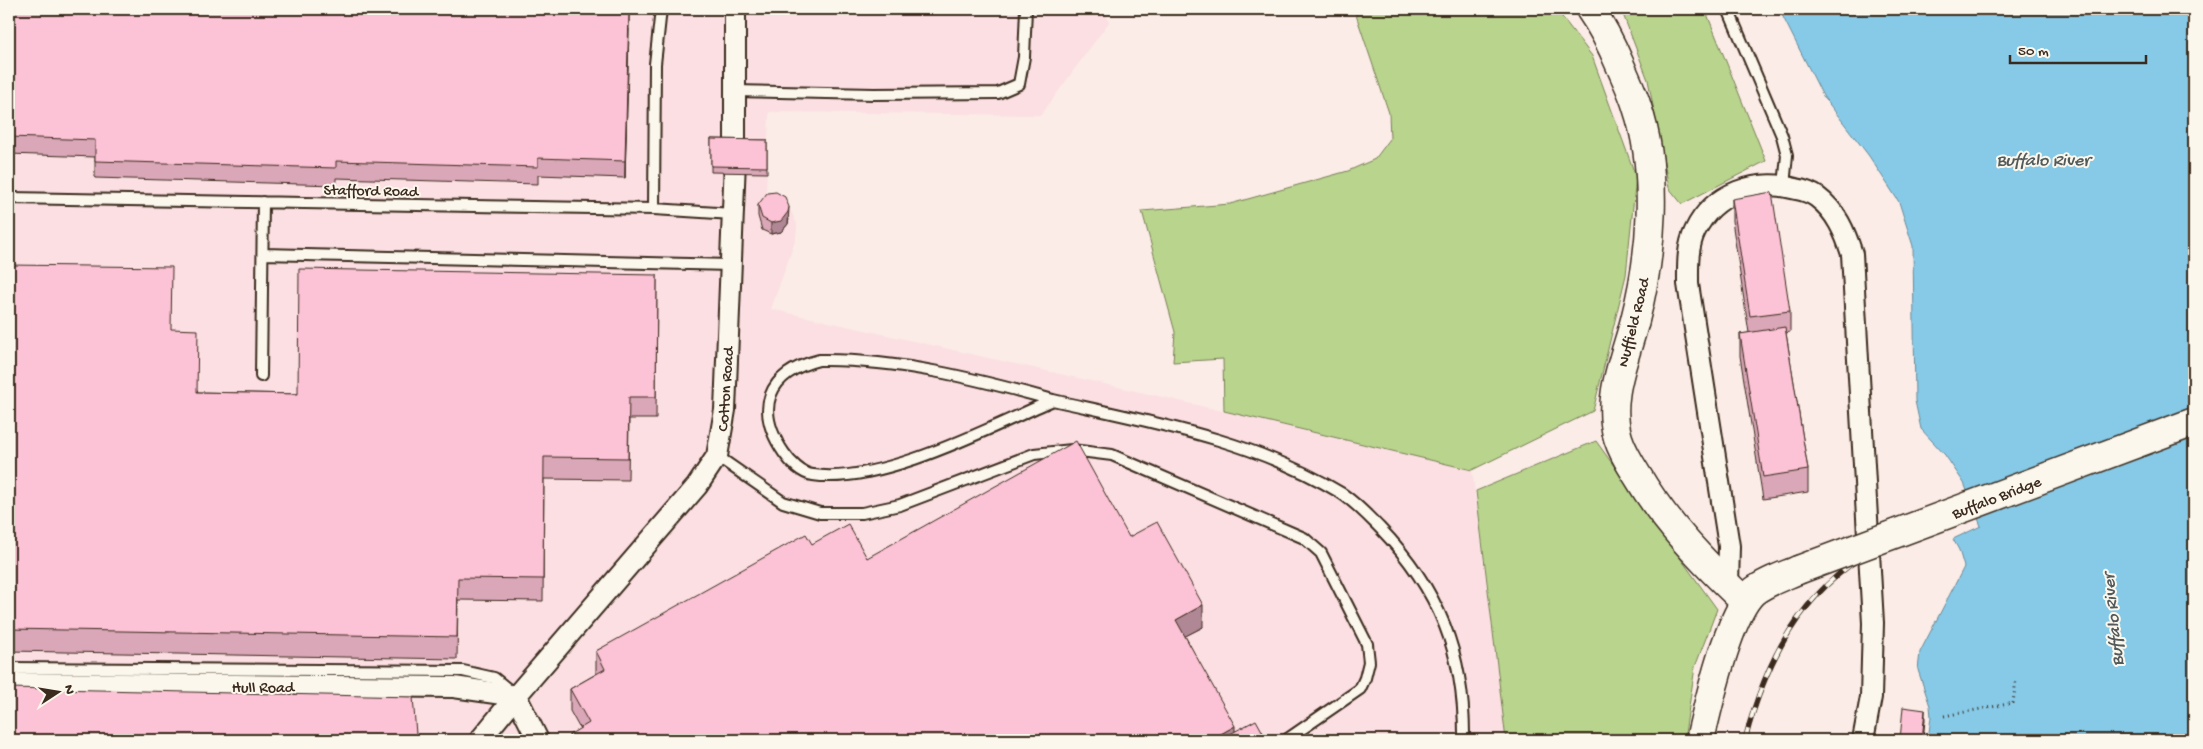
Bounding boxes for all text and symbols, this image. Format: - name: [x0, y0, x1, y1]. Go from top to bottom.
- scale bar: [2010, 32, 2147, 64]
- text: 50 m: [2018, 43, 2049, 61]
- water label: Buffalo River: [1996, 151, 2093, 172]
- street label: Stafford Road: [323, 182, 420, 203]
- street label: Nuffield Road: [1615, 275, 1656, 369]
- street label: Cotton Road: [715, 345, 740, 432]
- street label: Buffalo Bridge: [1949, 473, 2045, 525]
- water label: Buffalo River: [2099, 569, 2130, 667]
- north arrow: [32, 666, 82, 716]
- street label: Hull Road: [232, 680, 296, 699]
- text: N: [59, 684, 78, 696]

